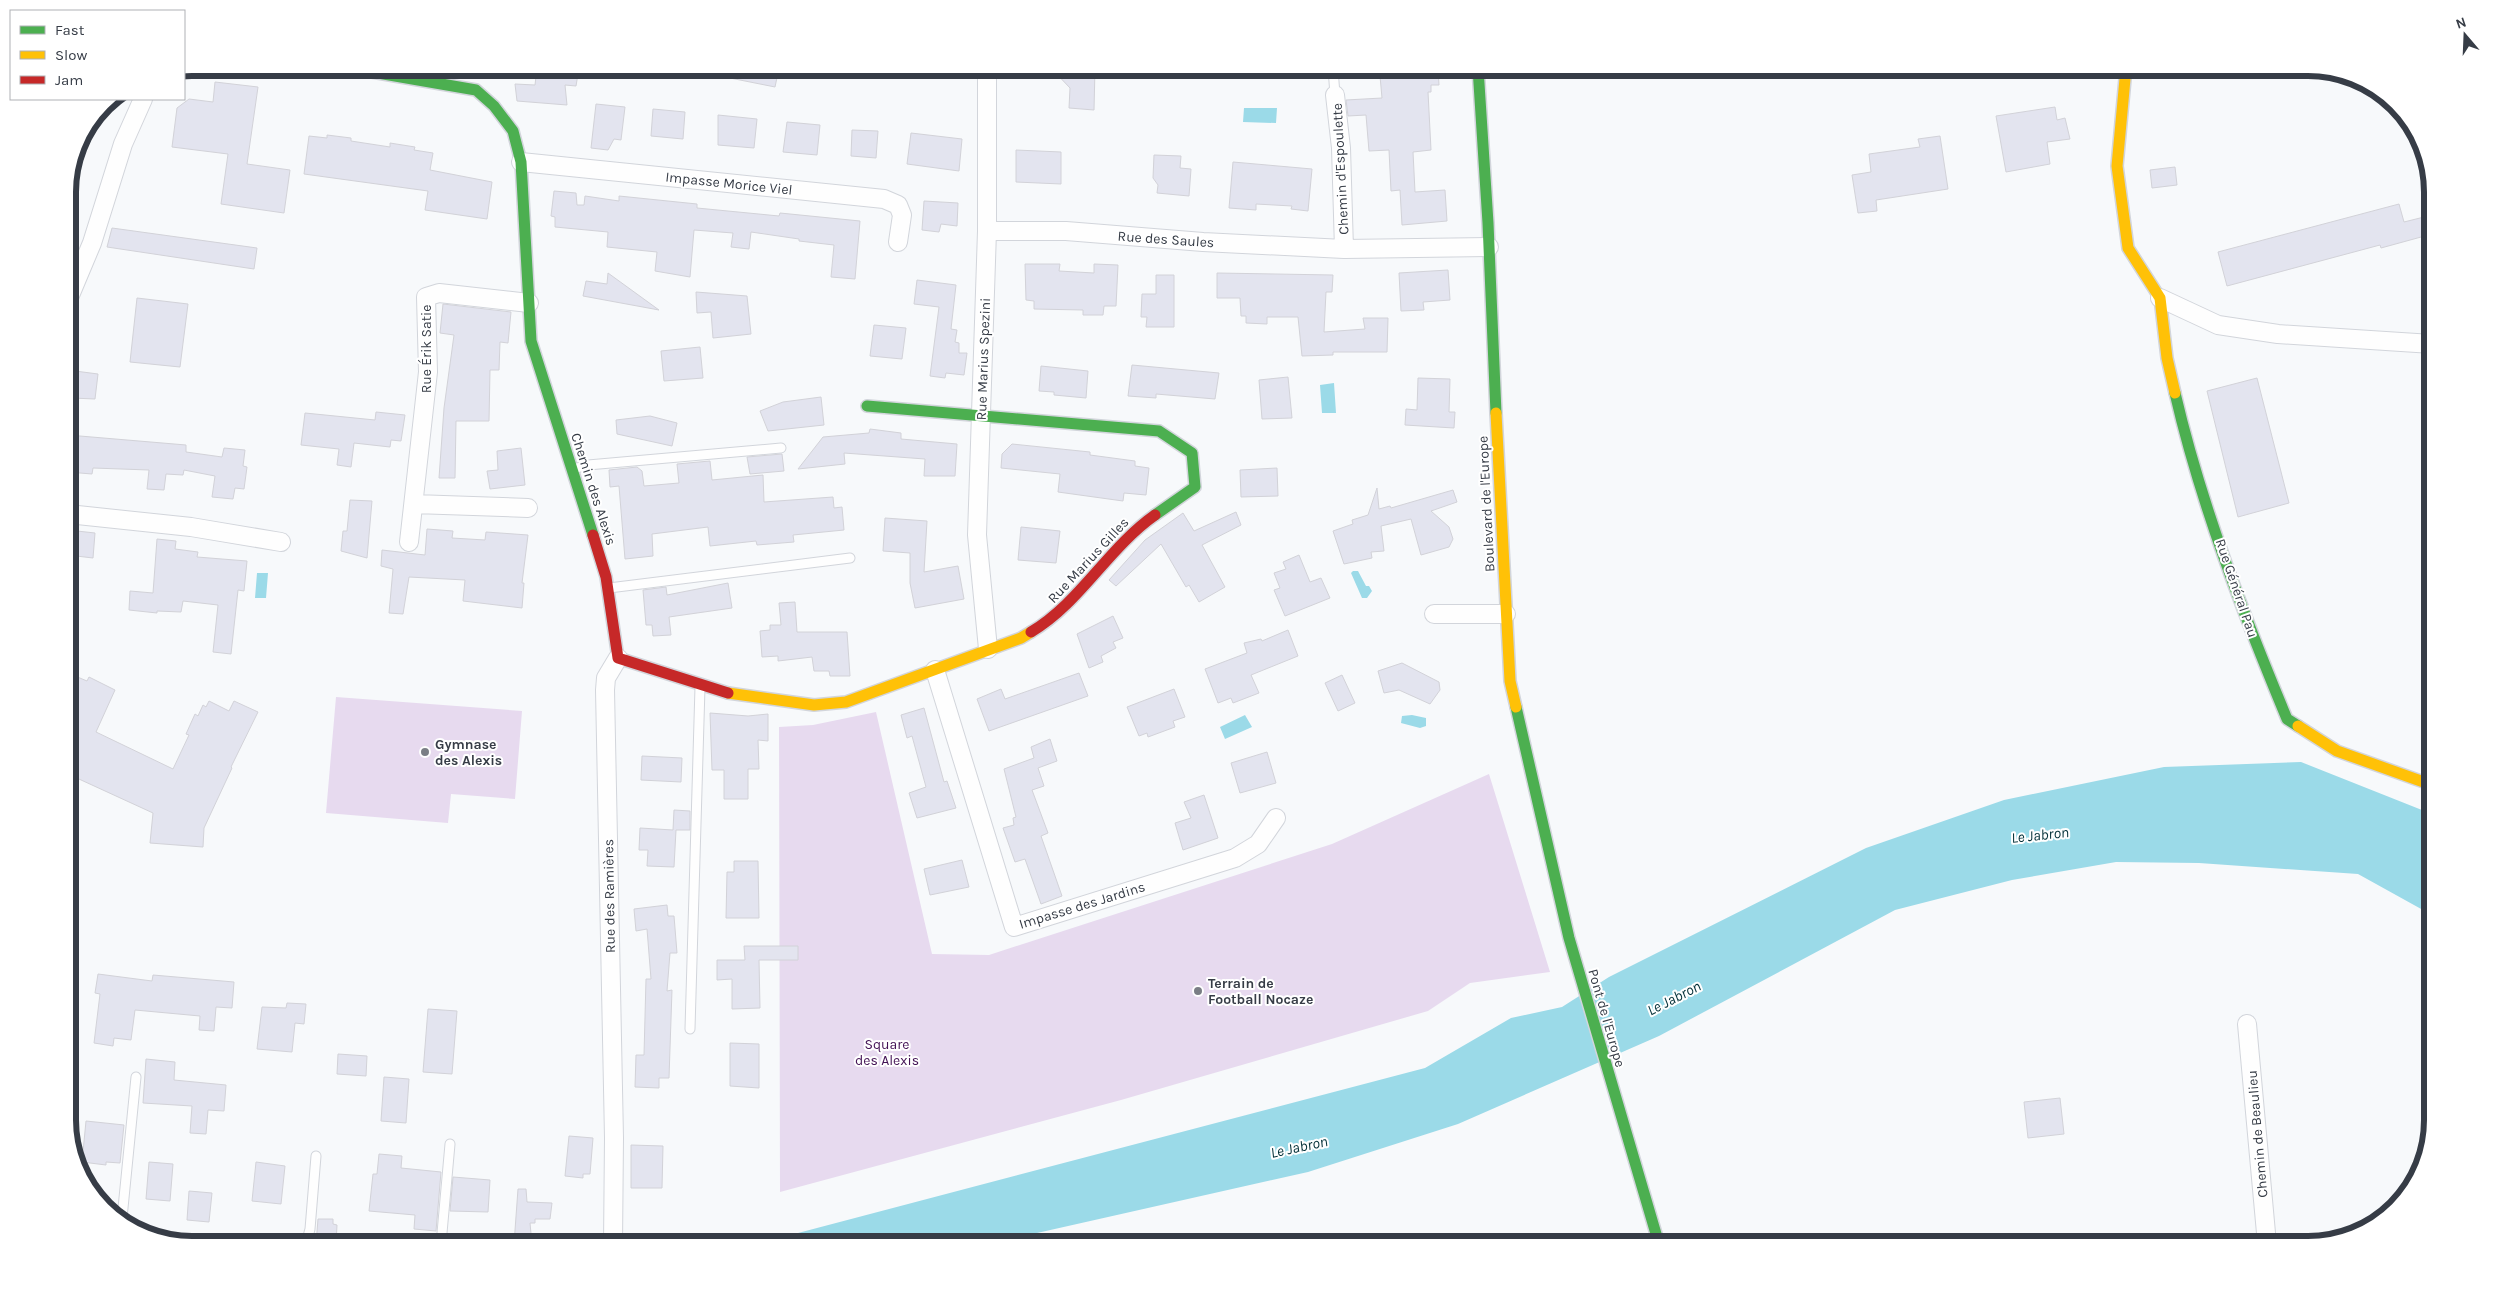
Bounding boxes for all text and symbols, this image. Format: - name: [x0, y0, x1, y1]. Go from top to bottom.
- legend: [10, 10, 185, 100]
- north arrow: [2440, 10, 2490, 60]
- text: N: [2453, 14, 2468, 33]
- text: Fast: [55, 21, 85, 39]
- text: Slow: [55, 46, 87, 64]
- text: Jam: [55, 71, 83, 89]
- street label: Chemin d'Espoulette: [1329, 103, 1352, 235]
- street label: Impasse Morice Viel: [665, 168, 793, 199]
- street label: Rue des Saules: [1117, 228, 1215, 251]
- street label: Rue Marius Spezini: [973, 297, 994, 421]
- street label: Rue Érik Satie: [417, 305, 435, 393]
- street label: Chemin des Alexis: [567, 431, 620, 548]
- street label: Boulevard de l'Europe: [1474, 435, 1499, 573]
- street label: Rue Marius Gilles: [1044, 514, 1132, 607]
- street label: Rue Général Pau: [2212, 537, 2261, 640]
- place label: Gymnase des Alexis: [435, 736, 502, 769]
- marker: Gymnase des Alexis: [419, 746, 431, 758]
- water label: Le Jabron: [2010, 823, 2070, 847]
- street label: Rue des Ramières: [600, 839, 619, 953]
- street label: Impasse des Jardins: [1017, 878, 1147, 933]
- street label: Pont de l'Europe: [1584, 967, 1629, 1069]
- place label: Terrain de Football Nocaze: [1208, 975, 1313, 1008]
- water label: Le Jabron: [1644, 977, 1704, 1019]
- marker: Terrain de Football Nocaze: [1192, 985, 1204, 997]
- park label: Square des Alexis: [855, 1036, 919, 1069]
- street label: Chemin de Beaulieu: [2243, 1070, 2272, 1198]
- water label: Le Jabron: [1269, 1132, 1329, 1162]

